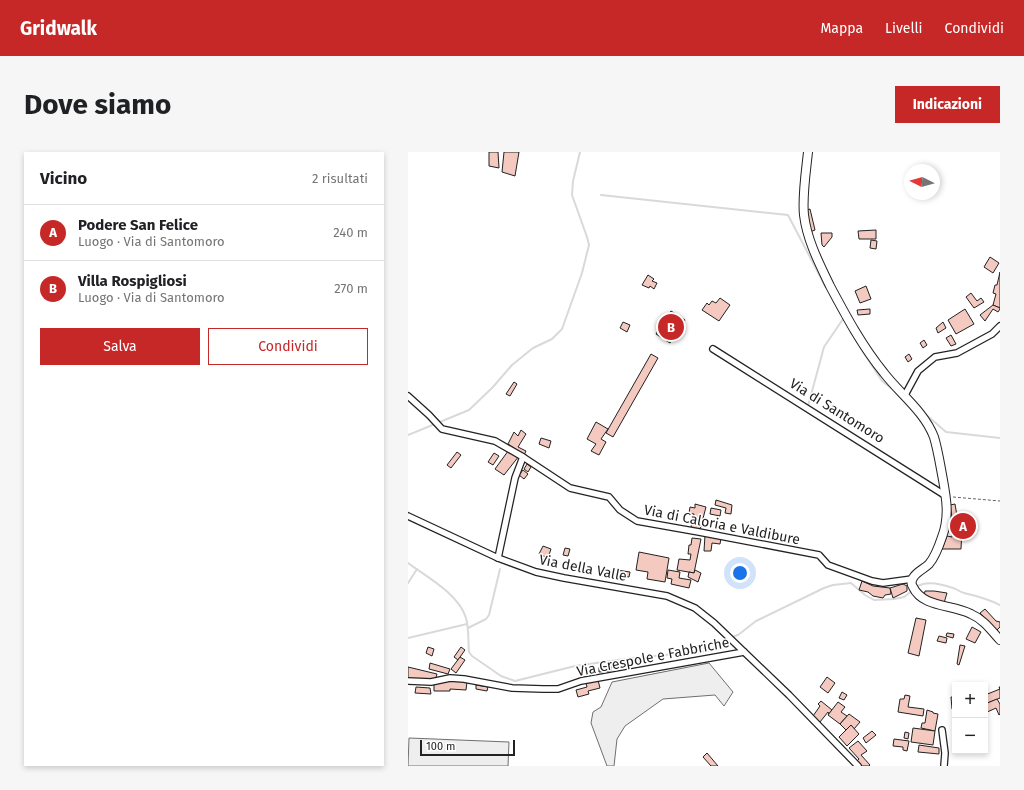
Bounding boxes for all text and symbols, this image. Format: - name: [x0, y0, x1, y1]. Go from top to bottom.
- text: Gridwalk: [20, 17, 97, 40]
- text: Mappa: [820, 20, 863, 37]
- text: Livelli: [885, 20, 923, 37]
- text: Condividi: [945, 20, 1004, 37]
- button: Indicazioni: [895, 86, 1000, 123]
- text: Dove siamo: [24, 88, 171, 121]
- north arrow: [904, 164, 940, 200]
- text: Vicino: [40, 168, 87, 189]
- text: 2 risultati: [312, 171, 368, 186]
- text: Podere San Felice: [78, 216, 198, 234]
- text: A: [49, 225, 57, 240]
- text: 240 m: [333, 225, 368, 240]
- text: Luogo · Via di Santomoro: [78, 234, 225, 249]
- text: Villa Rospigliosi: [78, 272, 187, 290]
- text: B: [49, 281, 57, 296]
- text: 270 m: [334, 281, 368, 296]
- text: Luogo · Via di Santomoro: [78, 290, 225, 305]
- pin: B: [658, 312, 684, 342]
- button: Salva: [40, 328, 200, 365]
- button: Condividi: [208, 328, 368, 365]
- street label: Via di Santomoro: [786, 375, 888, 447]
- street label: Via di Caloria e Valdibure: [643, 502, 801, 548]
- pin: A: [950, 511, 976, 541]
- street label: Via della Valle: [538, 551, 628, 585]
- your location: [730, 563, 750, 583]
- street label: Via Crespole e Fabbriche: [575, 634, 731, 680]
- map controls: [952, 682, 988, 754]
- button: +: [952, 682, 988, 718]
- button: −: [952, 718, 988, 754]
- scale bar: [420, 738, 515, 757]
- text: 100 m: [426, 740, 455, 753]

